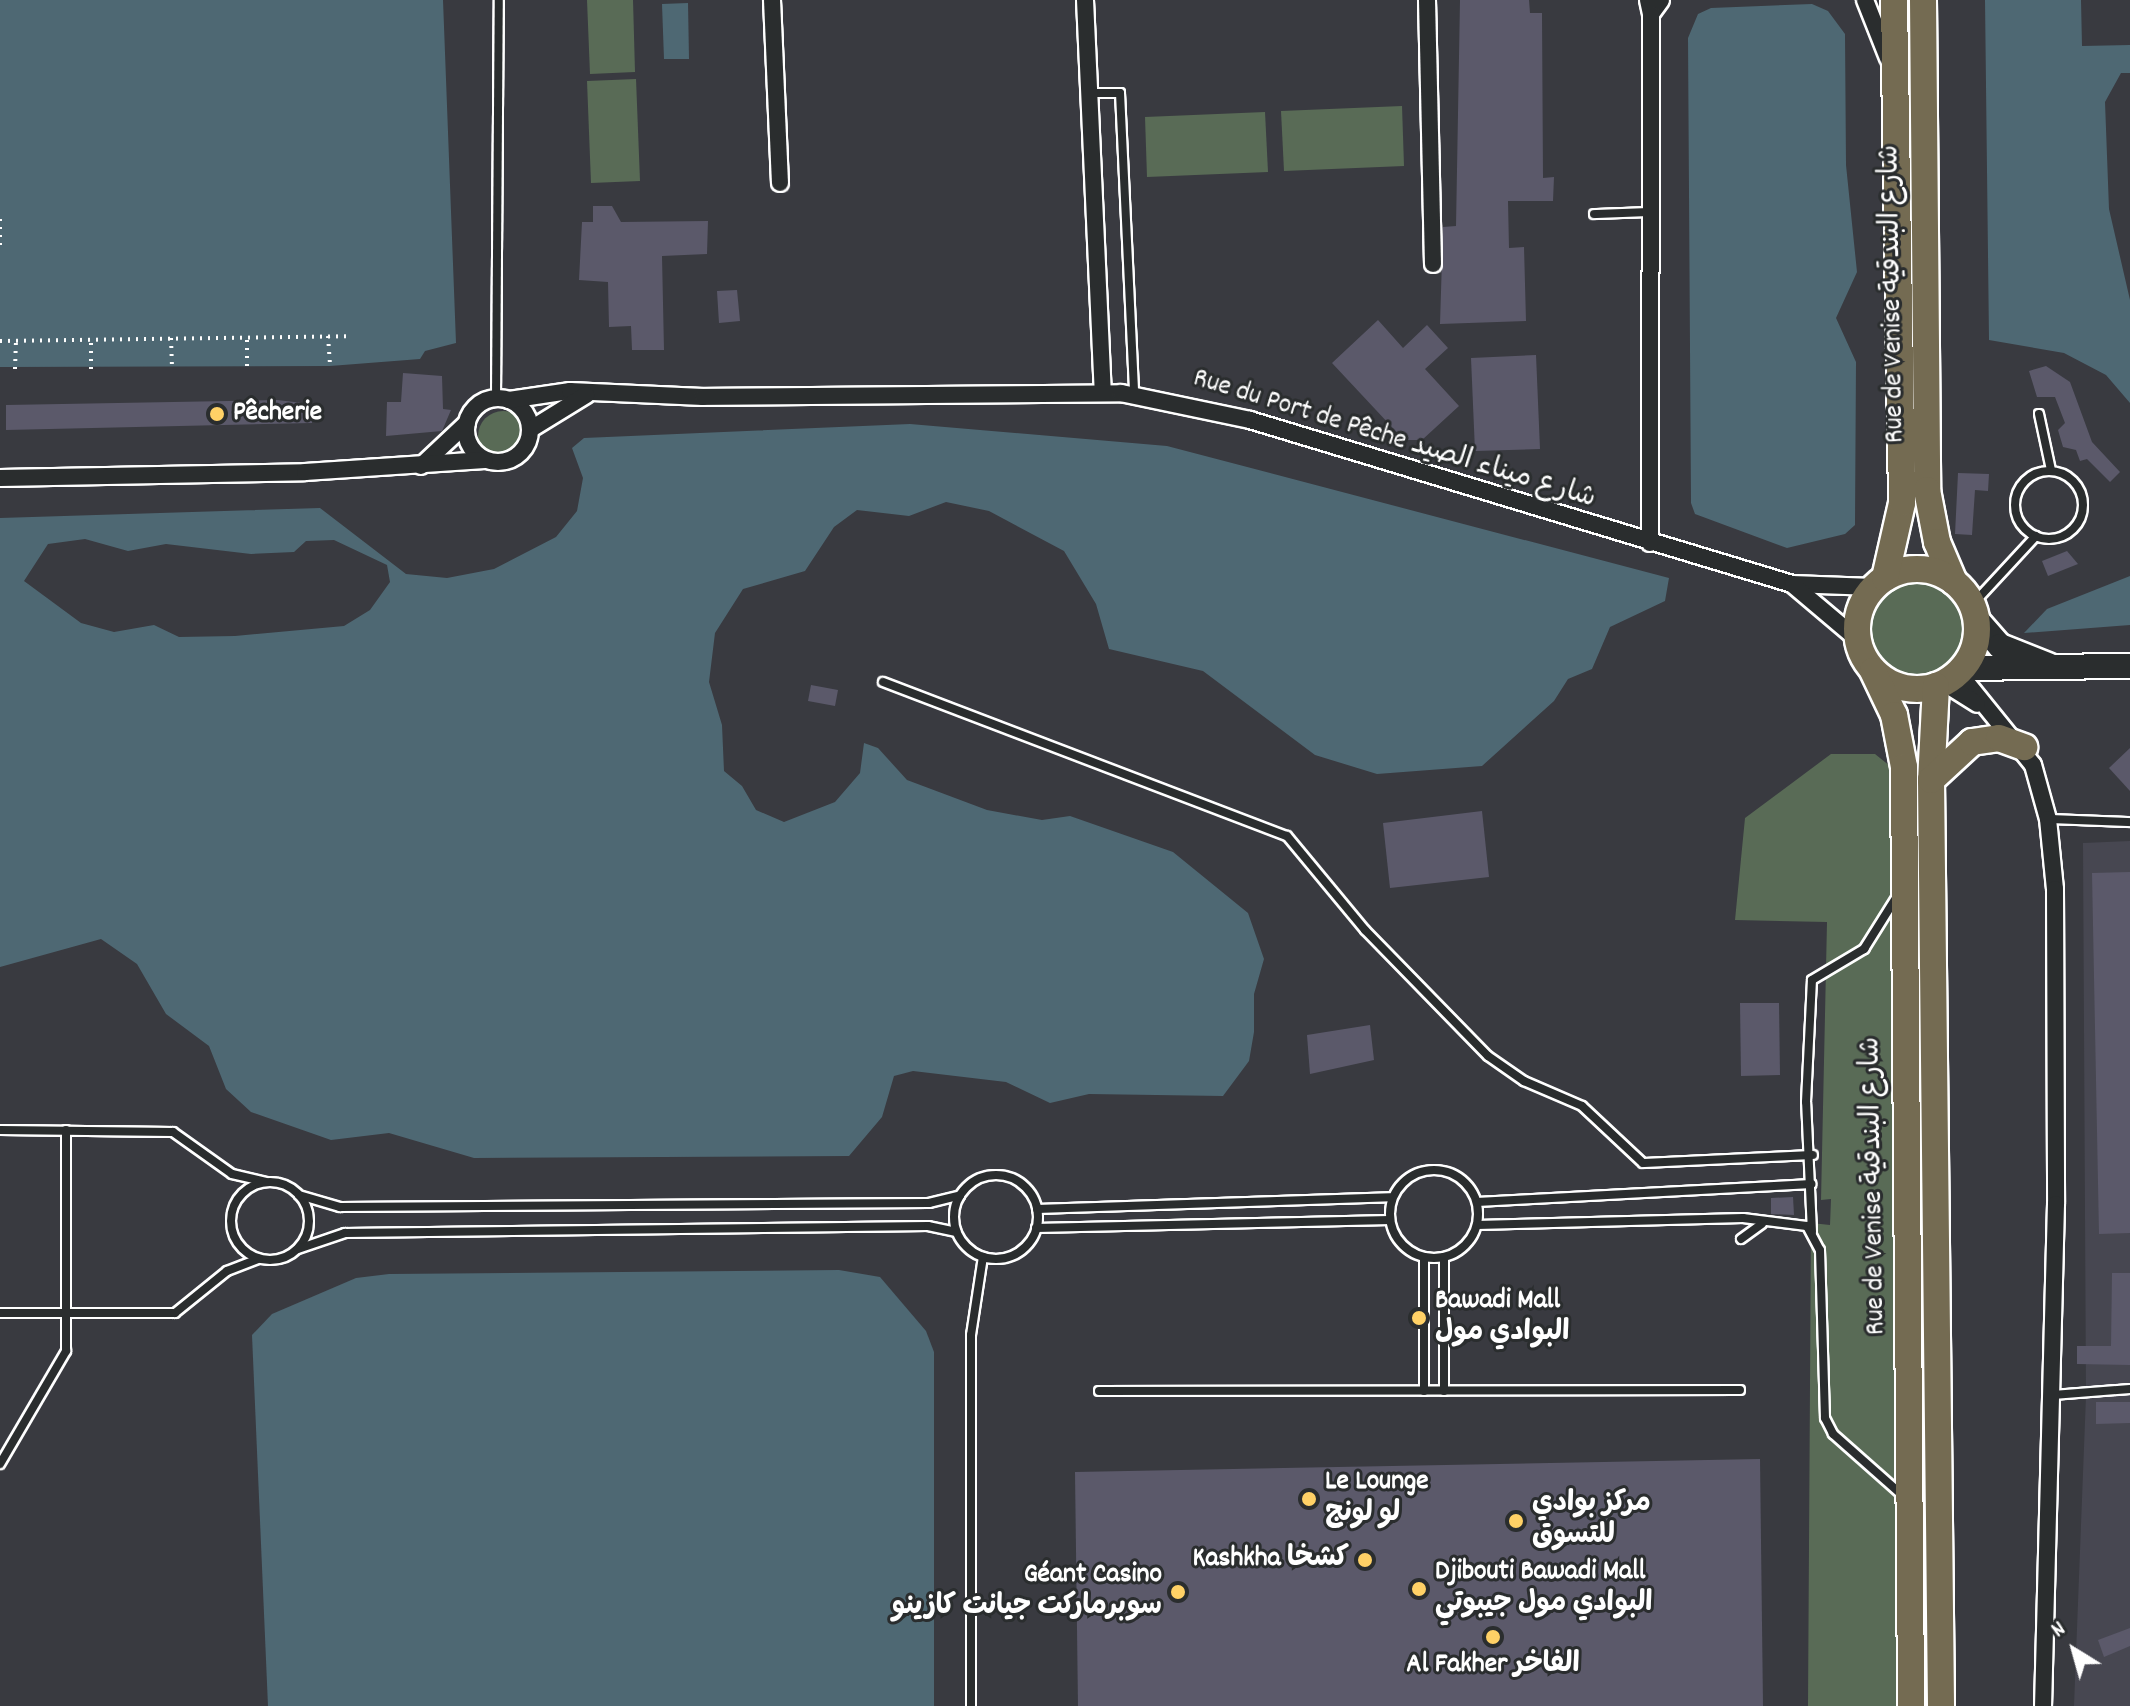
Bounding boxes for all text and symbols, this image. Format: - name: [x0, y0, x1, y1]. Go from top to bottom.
- street label: Rue de Venise شارع البندقية: [1875, 145, 1913, 443]
- street label: Rue du Port de Pêche شارع ميناء الصيد: [1189, 363, 1599, 517]
- place label: Pêcherie: [233, 397, 322, 431]
- marker: Pêcherie: [208, 405, 226, 423]
- street label: Rue de Venise شارع البندقية: [1856, 1037, 1894, 1335]
- place label: Bawadi Mall البوادي مول: [1435, 1285, 1569, 1351]
- marker: Bawadi Mall البوادي مول: [1410, 1309, 1428, 1327]
- place label: Le Lounge لو لونج: [1325, 1466, 1429, 1532]
- place label: مركز بوادي للتسوق: [1532, 1488, 1651, 1554]
- marker: Le Lounge لو لونج: [1300, 1490, 1318, 1508]
- marker: مركز بوادي للتسوق: [1507, 1512, 1525, 1530]
- place label: Kashkha كشخا: [1193, 1543, 1349, 1577]
- marker: Kashkha كشخا: [1356, 1551, 1374, 1569]
- place label: Djibouti Bawadi Mall البوادي مول جيبوتي: [1435, 1556, 1652, 1622]
- place label: Géant Casino سوبرماركت جيانت كازينو: [891, 1559, 1162, 1625]
- marker: Djibouti Bawadi Mall البوادي مول جيبوتي: [1410, 1580, 1428, 1598]
- marker: Géant Casino سوبرماركت جيانت كازينو: [1169, 1583, 1187, 1601]
- north arrow: [2034, 1610, 2114, 1690]
- text: N: [2046, 1615, 2073, 1646]
- marker: Al Fakher الفاخر: [1484, 1628, 1502, 1646]
- place label: Al Fakher الفاخر: [1406, 1649, 1580, 1683]

